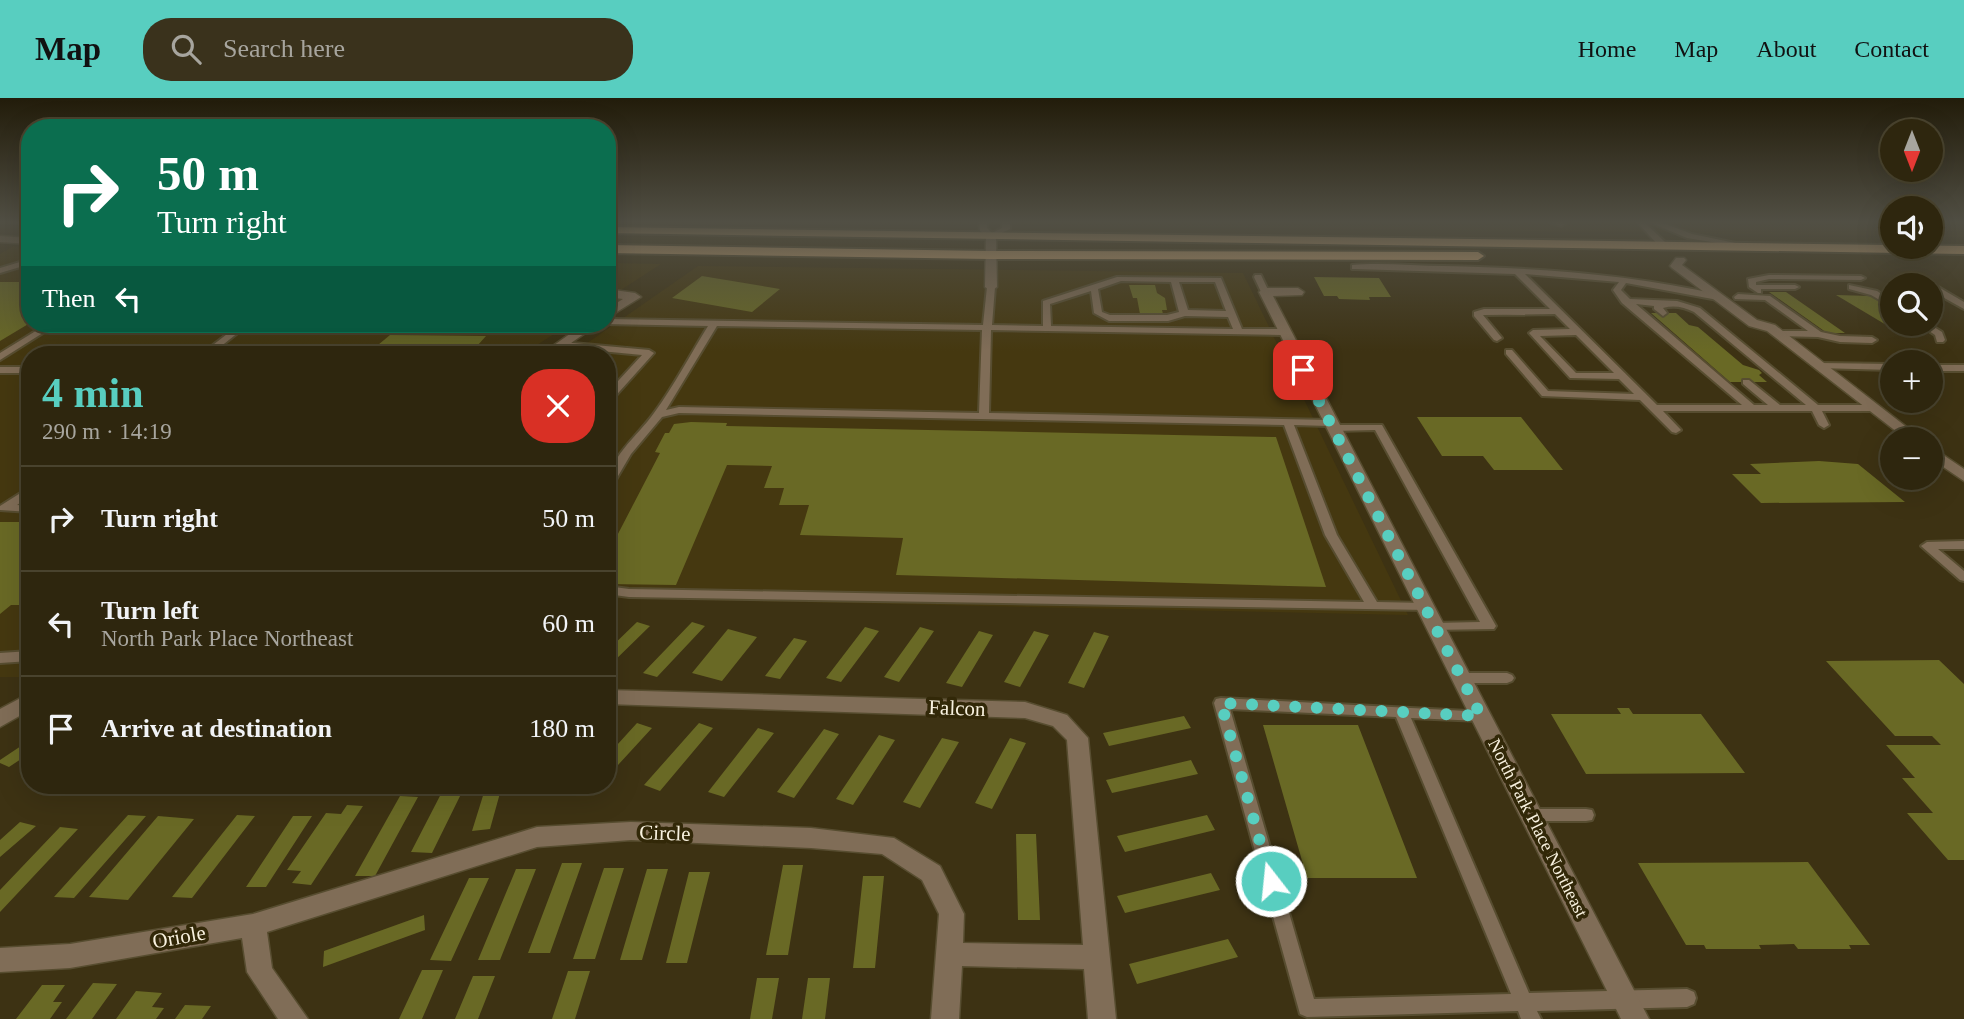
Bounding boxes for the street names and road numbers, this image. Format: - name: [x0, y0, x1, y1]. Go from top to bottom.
- street label: Falcon: [928, 695, 986, 721]
- street label: North Park Place Northeast: [1484, 735, 1592, 921]
- street label: Circle: [639, 820, 691, 846]
- street label: Oriole: [150, 921, 208, 953]

